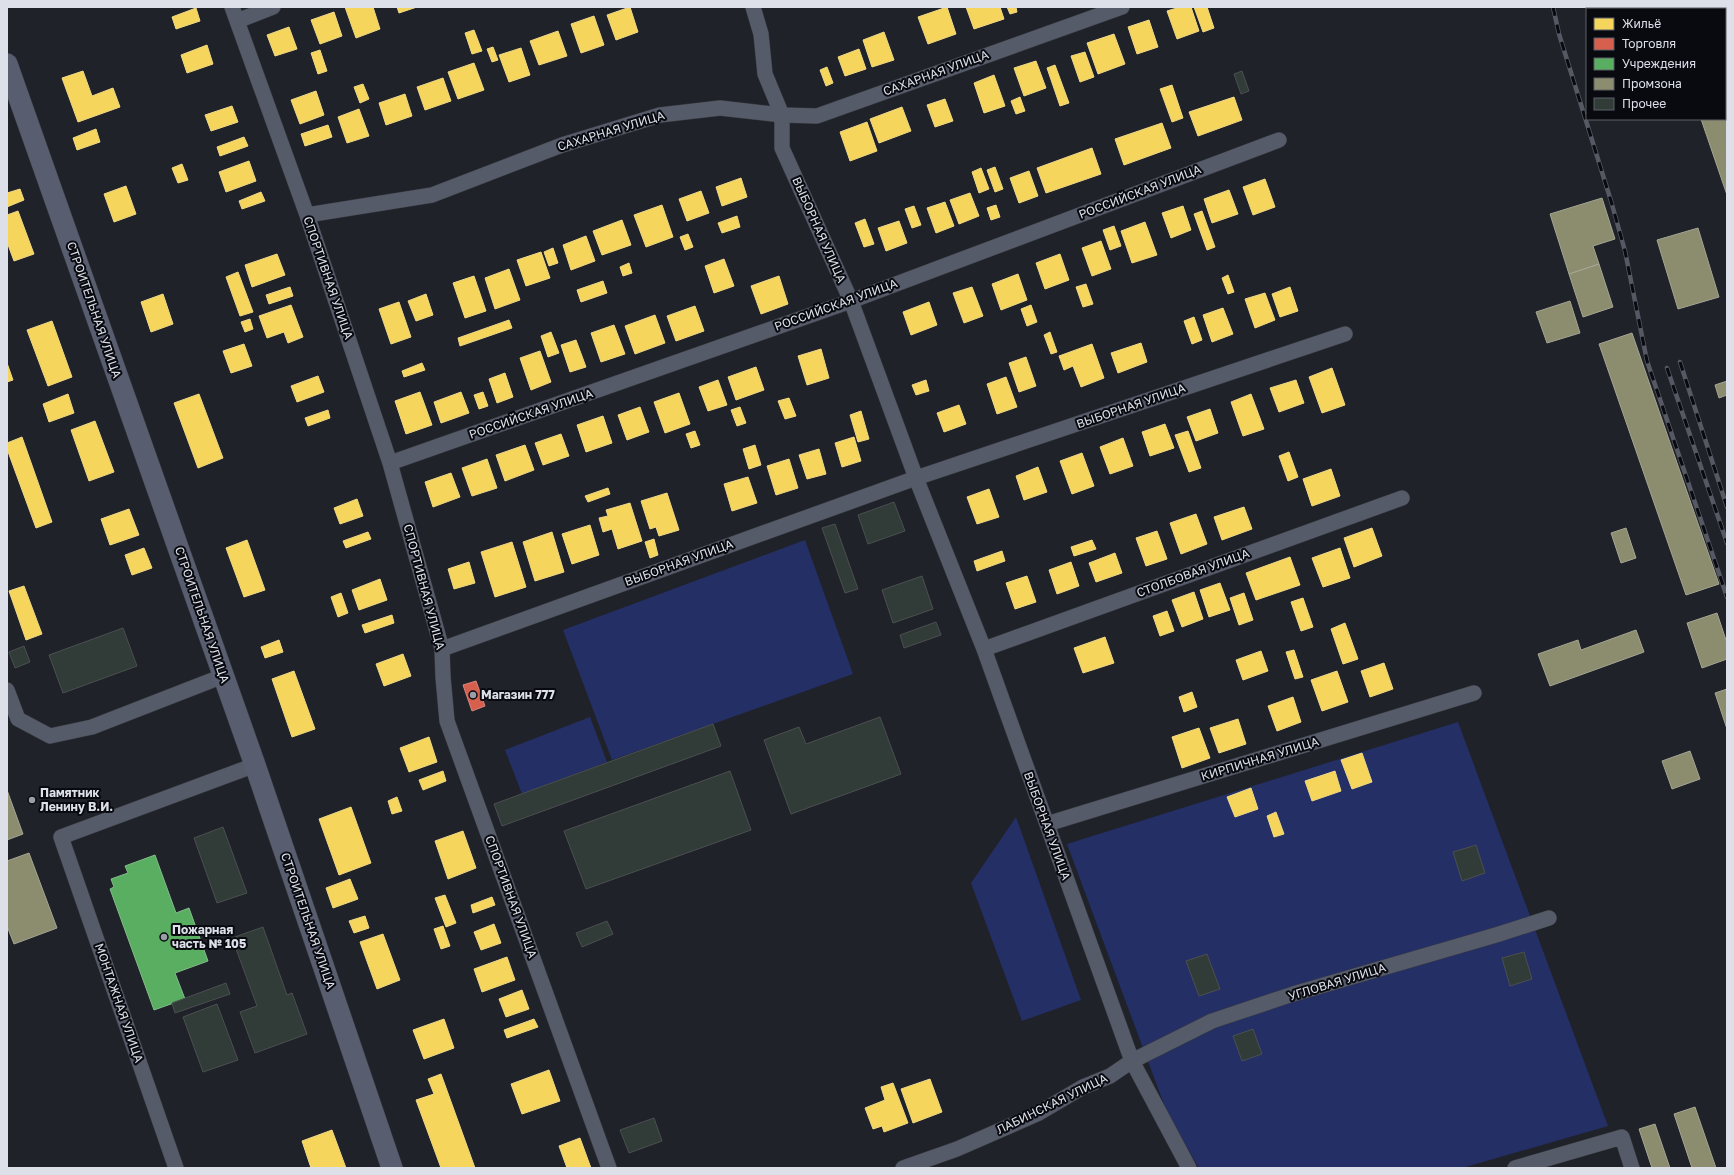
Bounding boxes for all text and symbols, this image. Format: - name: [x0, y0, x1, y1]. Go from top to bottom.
- legend: [1586, 8, 1726, 120]
- text: Жильё: [1622, 16, 1661, 31]
- text: Торговля: [1622, 36, 1676, 51]
- street label: САХАРНАЯ УЛИЦА: [881, 46, 991, 99]
- text: Учреждения: [1622, 56, 1696, 71]
- text: Промзона: [1622, 76, 1682, 91]
- text: Прочее: [1622, 96, 1666, 111]
- street label: САХАРНАЯ УЛИЦА: [555, 107, 666, 154]
- street label: РОССИЙСКАЯ УЛИЦА: [1076, 161, 1203, 222]
- street label: ВЫБОРНАЯ УЛИЦА: [789, 174, 850, 285]
- street label: СПОРТИВНАЯ УЛИЦА: [300, 214, 357, 341]
- street label: СТРОИТЕЛЬНАЯ УЛИЦА: [64, 240, 125, 380]
- street label: РОССИЙСКАЯ УЛИЦА: [772, 275, 899, 334]
- street label: ВЫБОРНАЯ УЛИЦА: [1074, 380, 1187, 431]
- street label: РОССИЙСКАЯ УЛИЦА: [467, 385, 595, 442]
- street label: СПОРТИВНАЯ УЛИЦА: [400, 522, 448, 651]
- street label: ВЫБОРНАЯ УЛИЦА: [623, 536, 735, 589]
- street label: СТРОИТЕЛЬНАЯ УЛИЦА: [172, 545, 233, 685]
- street label: СТОЛБОВАЯ УЛИЦА: [1134, 545, 1251, 600]
- place label: Магазин 777: [481, 687, 555, 702]
- marker: Магазин 777: [468, 690, 478, 700]
- street label: КИРПИЧНАЯ УЛИЦА: [1199, 733, 1321, 784]
- street label: ВЫБОРНАЯ УЛИЦА: [1021, 770, 1074, 882]
- place label: Памятник Ленину В.И.: [40, 785, 113, 814]
- marker: Памятник Ленину В.И.: [27, 795, 37, 805]
- street label: СПОРТИВНАЯ УЛИЦА: [482, 833, 541, 960]
- street label: СТРОИТЕЛЬНАЯ УЛИЦА: [278, 851, 339, 991]
- place label: Пожарная часть № 105: [172, 922, 246, 951]
- marker: Пожарная часть № 105: [159, 932, 169, 942]
- street label: МОНТАЖНАЯ УЛИЦА: [92, 941, 147, 1065]
- street label: УГЛОВАЯ УЛИЦА: [1286, 960, 1388, 1004]
- street label: ЛАБИНСКАЯ УЛИЦА: [994, 1070, 1110, 1137]

